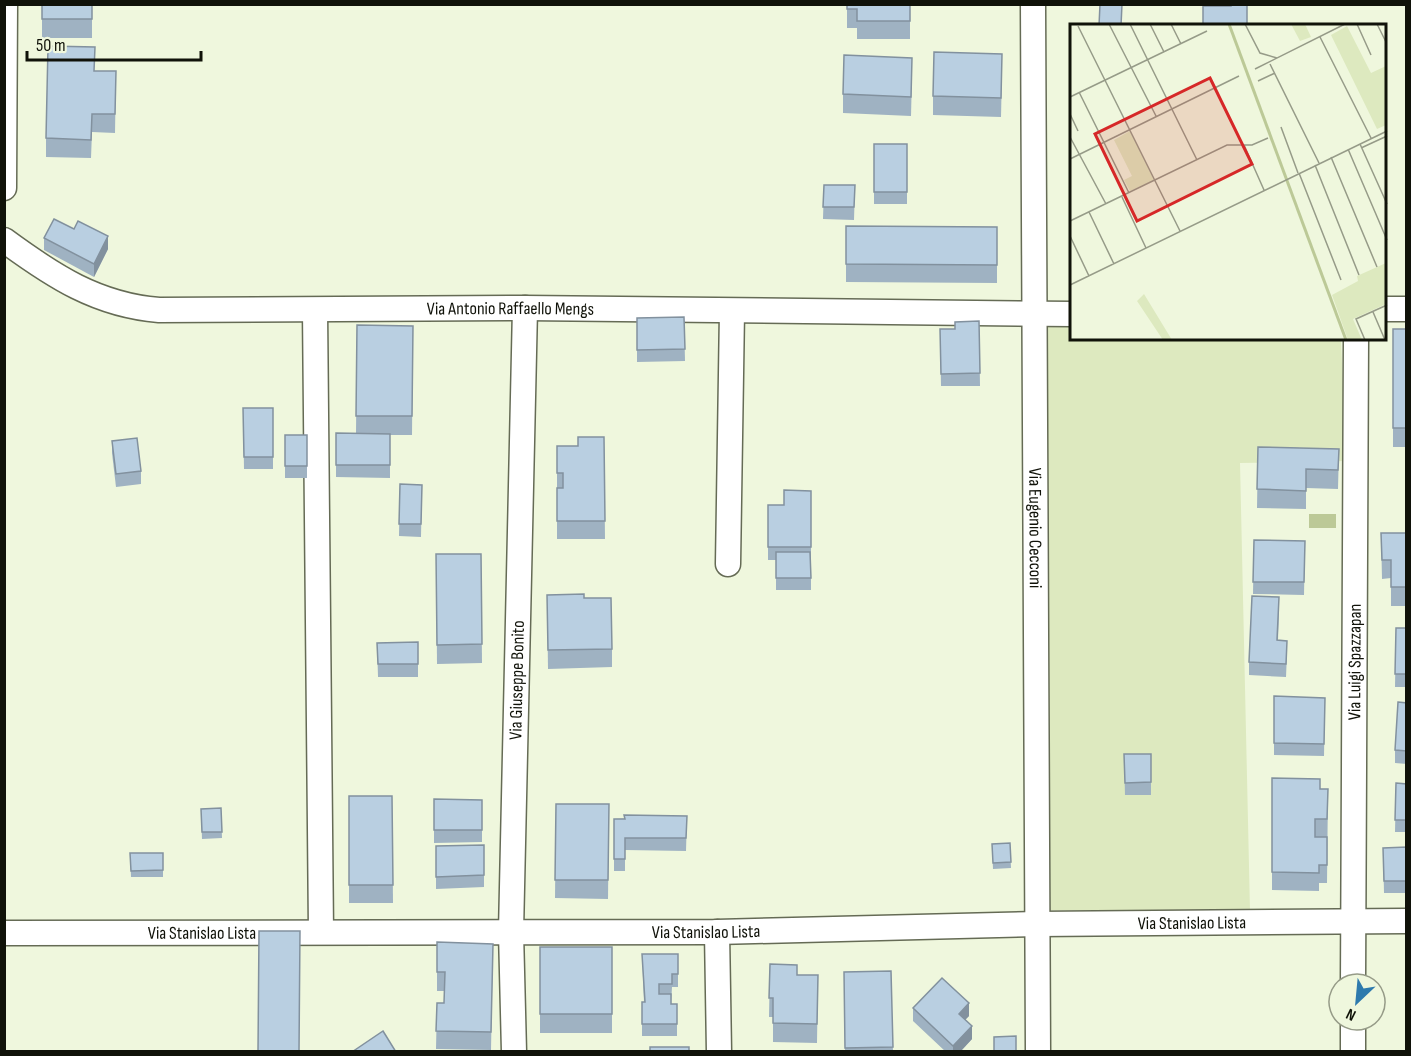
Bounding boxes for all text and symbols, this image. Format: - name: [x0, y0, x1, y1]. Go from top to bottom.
- scale bar: [27, 24, 201, 62]
- inset map: [1070, 24, 1387, 340]
- text: 50 m: [36, 35, 66, 56]
- street label: Via Antonio Raffaello Mengs: [427, 297, 594, 319]
- street label: Via Eugenio Cecconi: [1025, 468, 1046, 588]
- street label: Via Luigi Spazzapan: [1344, 604, 1365, 720]
- street label: Via Giuseppe Bonito: [505, 620, 528, 740]
- street label: Via Stanislao Lista: [1138, 912, 1246, 934]
- street label: Via Stanislao Lista: [652, 920, 761, 943]
- street label: Via Stanislao Lista: [148, 922, 256, 943]
- north arrow: [1327, 972, 1387, 1032]
- text: N: [1343, 1004, 1359, 1025]

